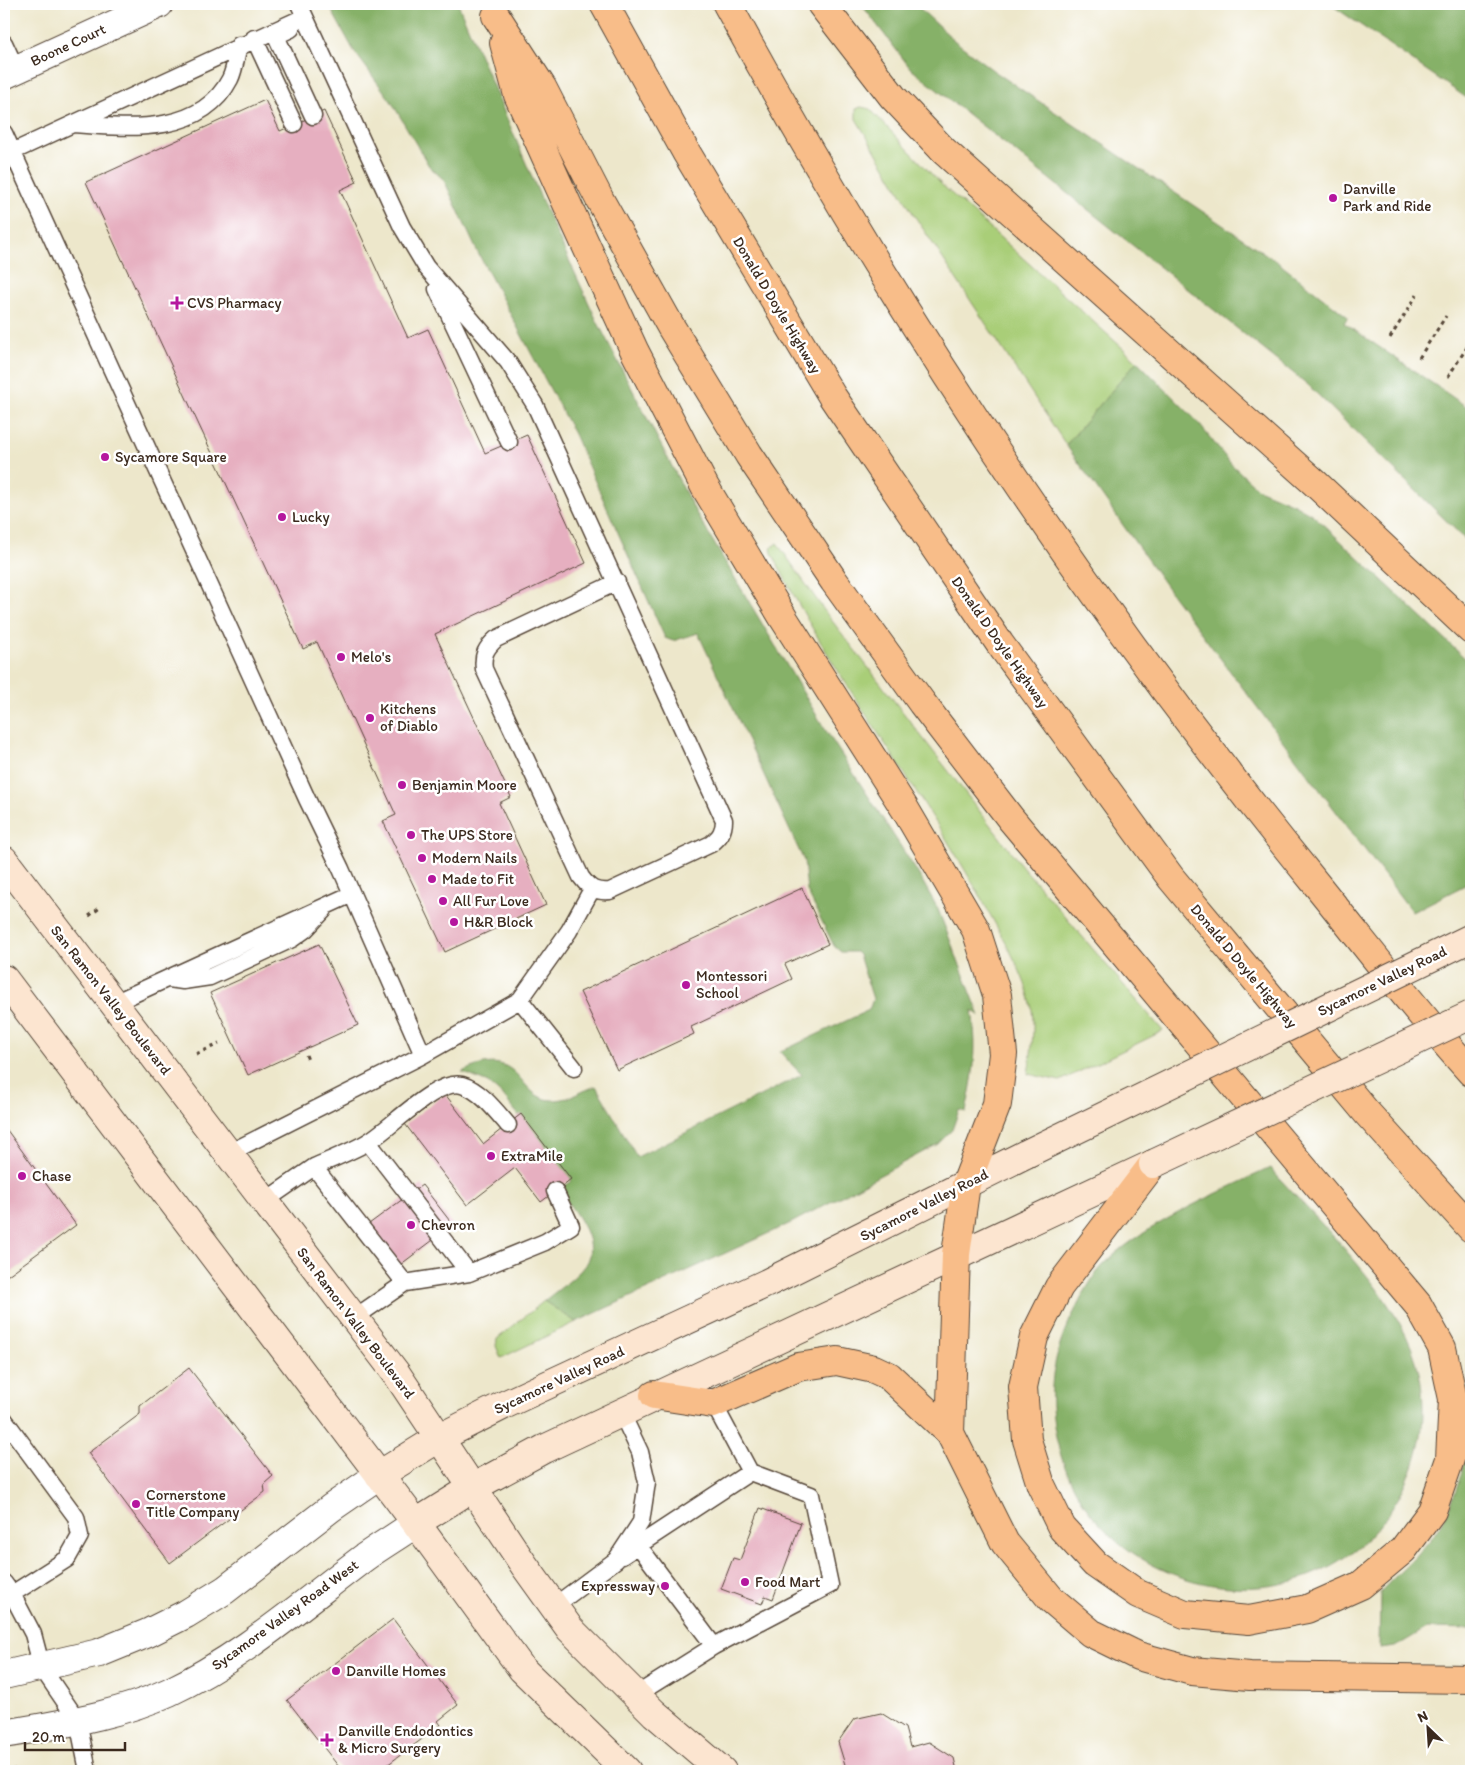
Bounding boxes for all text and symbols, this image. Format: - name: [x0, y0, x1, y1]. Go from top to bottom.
- street label: Boone Court: [28, 20, 109, 70]
- place label: Danville Park and Ride: [1343, 180, 1431, 215]
- marker: Danville Park and Ride: [1327, 192, 1339, 204]
- street label: Donald D Doyle Highway: [729, 233, 825, 377]
- place label: CVS Pharmacy: [187, 294, 281, 312]
- marker: CVS Pharmacy: [171, 297, 183, 309]
- place label: Sycamore Square: [115, 448, 227, 466]
- marker: Sycamore Square: [99, 451, 111, 463]
- place label: Lucky: [292, 508, 330, 526]
- marker: Lucky: [276, 511, 288, 523]
- street label: Donald D Doyle Highway: [948, 573, 1052, 711]
- place label: Melo's: [351, 648, 392, 666]
- marker: Melo's: [335, 651, 347, 663]
- place label: Kitchens of Diablo: [380, 700, 438, 735]
- marker: Kitchens of Diablo: [364, 712, 376, 724]
- place label: Benjamin Moore: [412, 776, 517, 794]
- marker: Benjamin Moore: [396, 779, 408, 791]
- place label: The UPS Store: [421, 826, 513, 844]
- marker: The UPS Store: [405, 829, 417, 841]
- place label: Modern Nails: [432, 849, 517, 867]
- marker: Modern Nails: [416, 852, 428, 864]
- place label: Made to Fit: [442, 870, 515, 888]
- marker: Made to Fit: [426, 873, 438, 885]
- place label: All Fur Love: [453, 892, 529, 910]
- marker: All Fur Love: [437, 895, 449, 907]
- street label: Donald D Doyle Highway: [1187, 900, 1301, 1032]
- place label: H&R Block: [464, 913, 533, 931]
- marker: H&R Block: [448, 916, 460, 928]
- street label: San Ramon Valley Boulevard: [47, 922, 175, 1079]
- street label: Sycamore Valley Road: [1315, 942, 1449, 1020]
- place label: Montessori School: [696, 967, 767, 1002]
- marker: Montessori School: [680, 979, 692, 991]
- place label: ExtraMile: [501, 1147, 563, 1165]
- marker: ExtraMile: [485, 1150, 497, 1162]
- street label: Sycamore Valley Road: [857, 1165, 991, 1245]
- place label: Chase: [32, 1167, 71, 1185]
- marker: Chase: [16, 1170, 28, 1182]
- place label: Chevron: [421, 1216, 475, 1234]
- marker: Chevron: [405, 1219, 417, 1231]
- street label: San Ramon Valley Boulevard: [293, 1244, 419, 1403]
- street label: Sycamore Valley Road: [491, 1342, 627, 1418]
- place label: Cornerstone Title Company: [146, 1486, 239, 1521]
- marker: Cornerstone Title Company: [130, 1498, 142, 1510]
- street label: Sycamore Valley Road West: [208, 1555, 362, 1674]
- place label: Food Mart: [755, 1573, 821, 1591]
- marker: Food Mart: [739, 1576, 751, 1588]
- place label: Expressway: [581, 1577, 655, 1595]
- marker: Expressway: [659, 1580, 671, 1592]
- place label: Danville Homes: [346, 1662, 446, 1680]
- marker: Danville Homes: [330, 1665, 342, 1677]
- north arrow: [1402, 1702, 1452, 1752]
- text: N: [1415, 1707, 1431, 1726]
- scale bar: [25, 1720, 125, 1752]
- place label: Danville Endodontics & Micro Surgery: [338, 1722, 474, 1757]
- text: 20 m: [32, 1728, 66, 1746]
- marker: Danville Endodontics & Micro Surgery: [320, 1733, 334, 1747]

